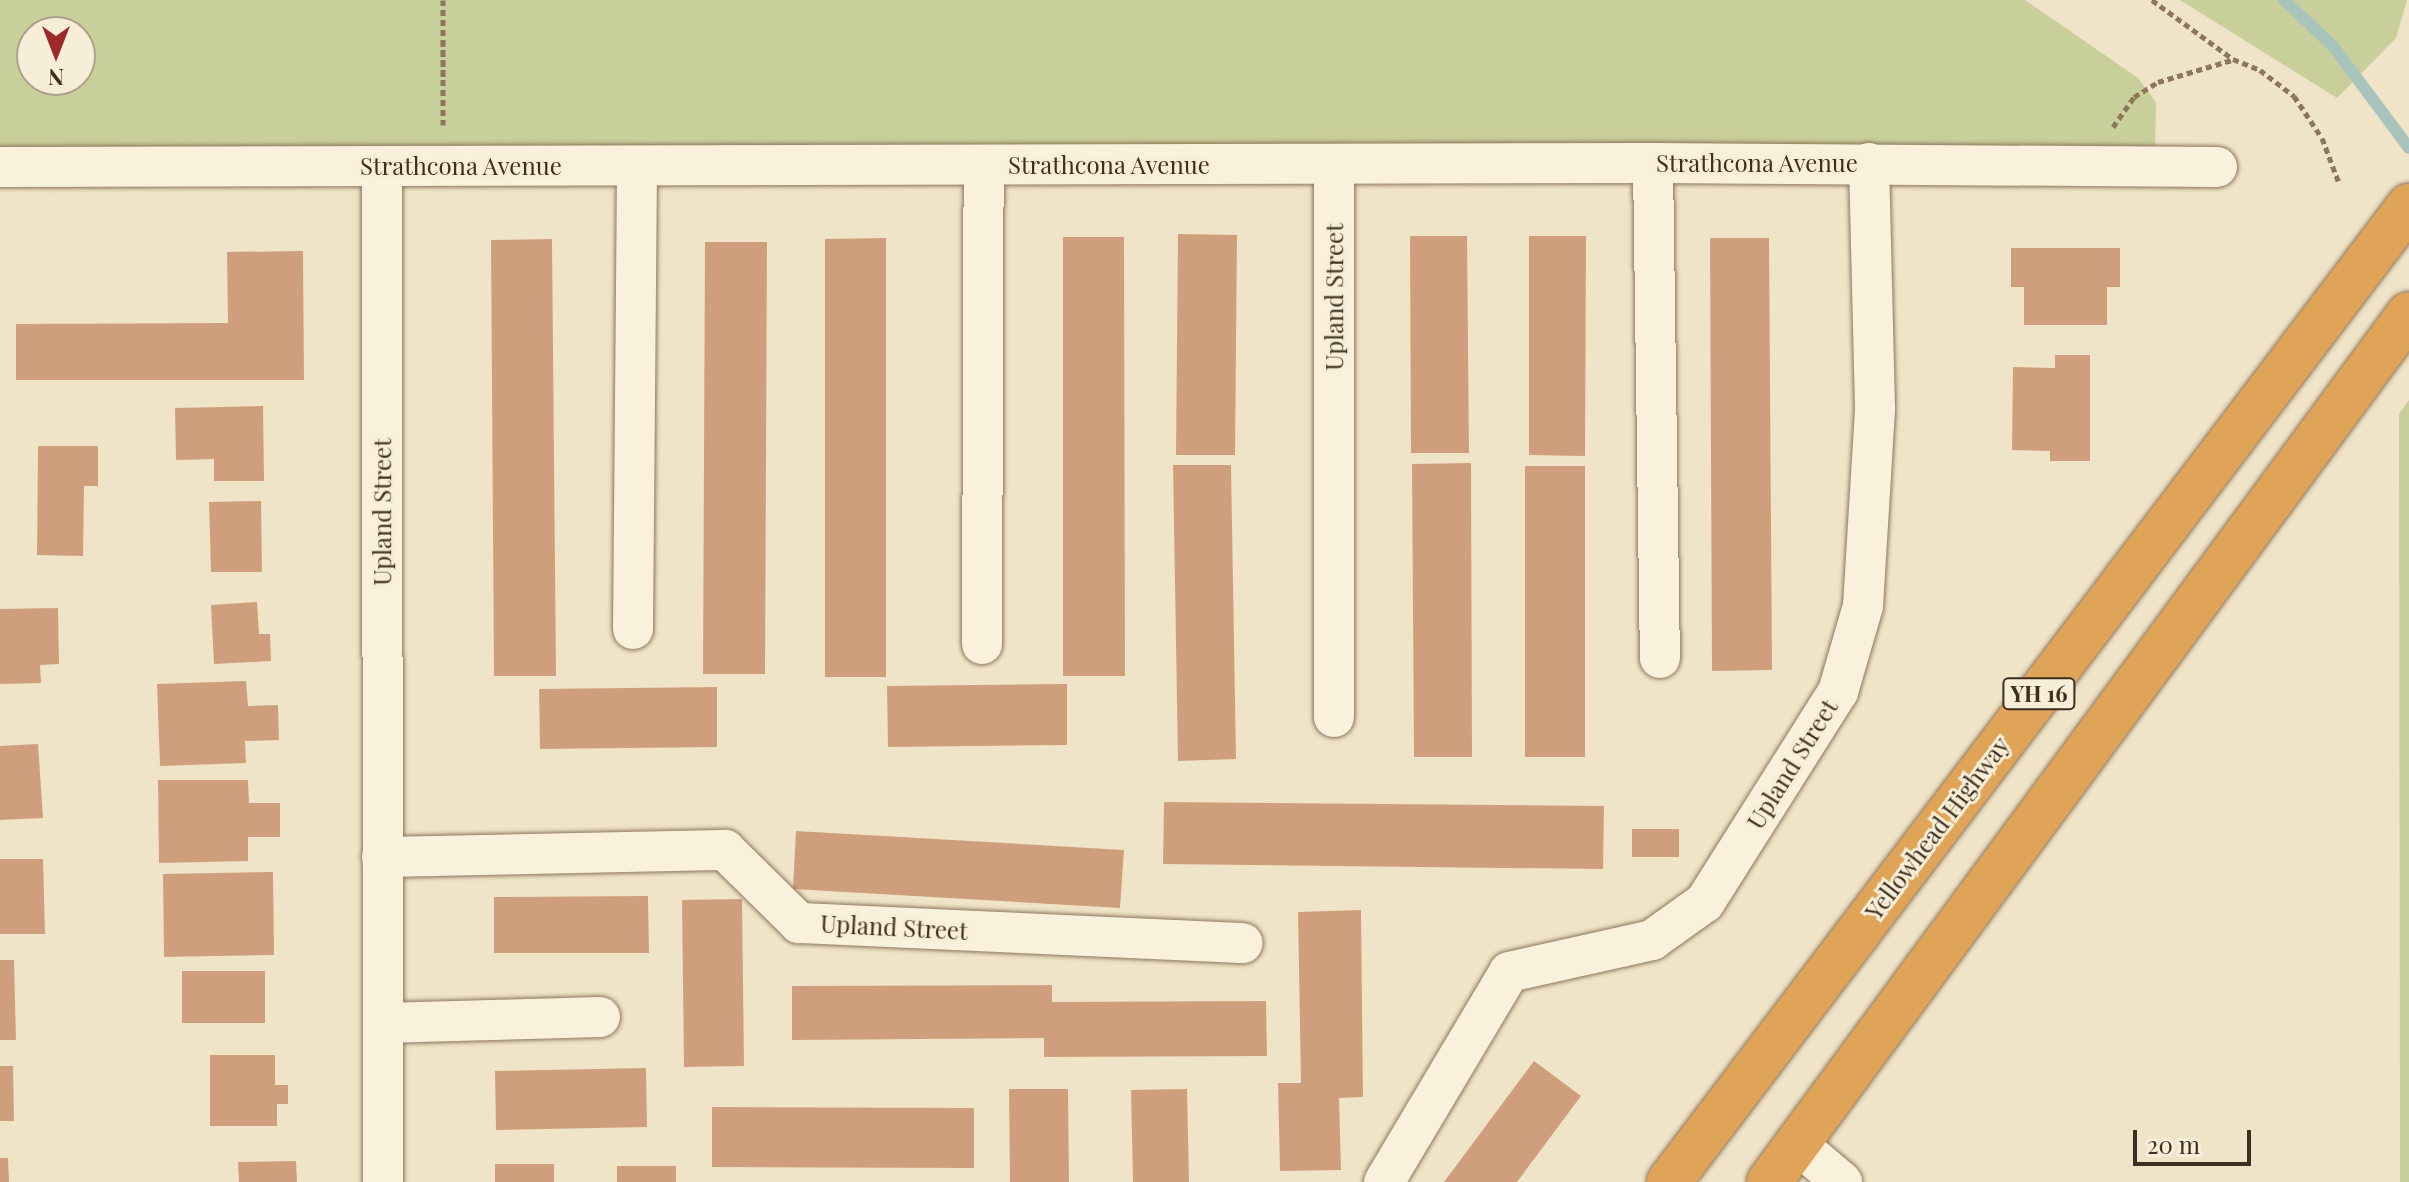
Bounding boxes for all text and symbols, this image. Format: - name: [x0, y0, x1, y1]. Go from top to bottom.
- north arrow: [16, 16, 96, 96]
- text: N: [48, 63, 64, 93]
- street label: Strathcona Avenue: [1656, 149, 1858, 177]
- street label: Strathcona Avenue: [1008, 151, 1210, 179]
- street label: Strathcona Avenue: [360, 152, 562, 180]
- street label: Upland Street: [1320, 223, 1348, 371]
- street label: Upland Street: [368, 438, 396, 586]
- road number: YH 16: [2001, 676, 2077, 712]
- street label: Upland Street: [1741, 694, 1843, 834]
- street label: Yellowhead Highway: [1859, 731, 2015, 925]
- street label: Upland Street: [820, 909, 968, 945]
- scale bar: [2137, 1114, 2255, 1164]
- text: 20 m: [2147, 1128, 2200, 1160]

